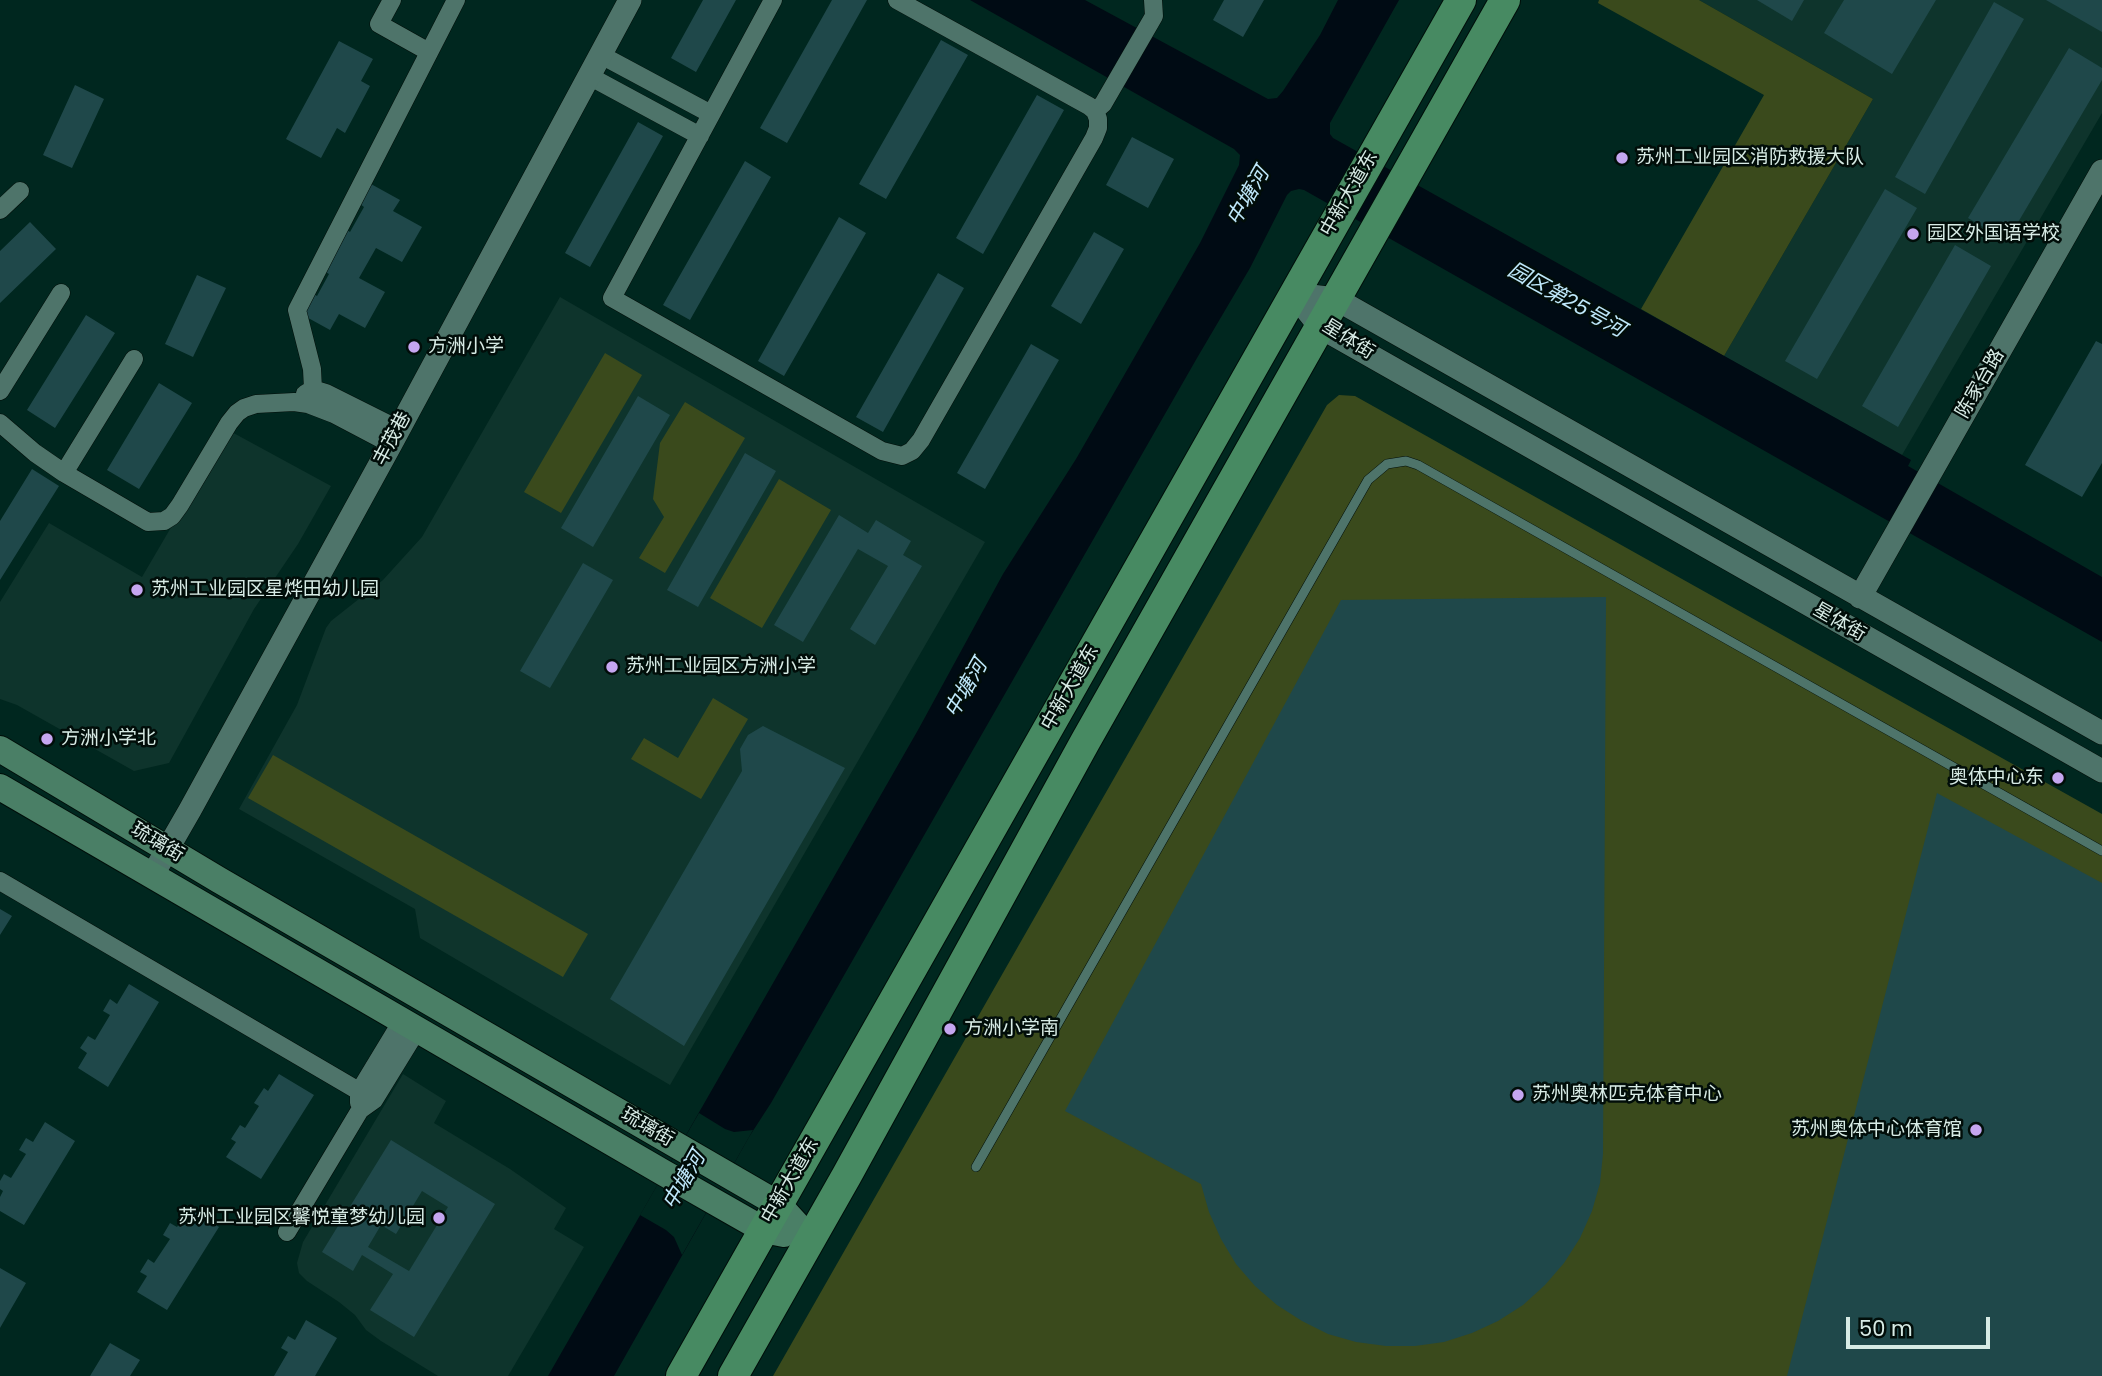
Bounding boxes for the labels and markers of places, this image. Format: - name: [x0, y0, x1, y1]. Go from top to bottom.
- place label: 苏州工业园区消防救援大队: [1636, 147, 1864, 169]
- marker: 苏州工业园区消防救援大队: [1614, 150, 1630, 166]
- place label: 园区外国语学校: [1927, 223, 2060, 245]
- marker: 园区外国语学校: [1905, 226, 1921, 242]
- place label: 方洲小学: [428, 336, 504, 358]
- marker: 方洲小学: [406, 339, 422, 355]
- place label: 苏州工业园区星烨田幼儿园: [151, 579, 379, 601]
- marker: 苏州工业园区星烨田幼儿园: [129, 582, 145, 598]
- place label: 苏州工业园区方洲小学: [626, 656, 816, 678]
- marker: 苏州工业园区方洲小学: [604, 659, 620, 675]
- place label: 方洲小学北: [61, 728, 156, 750]
- marker: 方洲小学北: [39, 731, 55, 747]
- place label: 奥体中心东: [1949, 767, 2044, 789]
- marker: 奥体中心东: [2050, 770, 2066, 786]
- place label: 方洲小学南: [964, 1018, 1059, 1040]
- marker: 方洲小学南: [942, 1021, 958, 1037]
- place label: 苏州奥林匹克体育中心: [1532, 1084, 1722, 1106]
- marker: 苏州奥林匹克体育中心: [1510, 1087, 1526, 1103]
- place label: 苏州奥体中心体育馆: [1791, 1119, 1962, 1141]
- marker: 苏州奥体中心体育馆: [1968, 1122, 1984, 1138]
- place label: 苏州工业园区馨悦童梦幼儿园: [178, 1207, 425, 1229]
- marker: 苏州工业园区馨悦童梦幼儿园: [431, 1210, 447, 1226]

